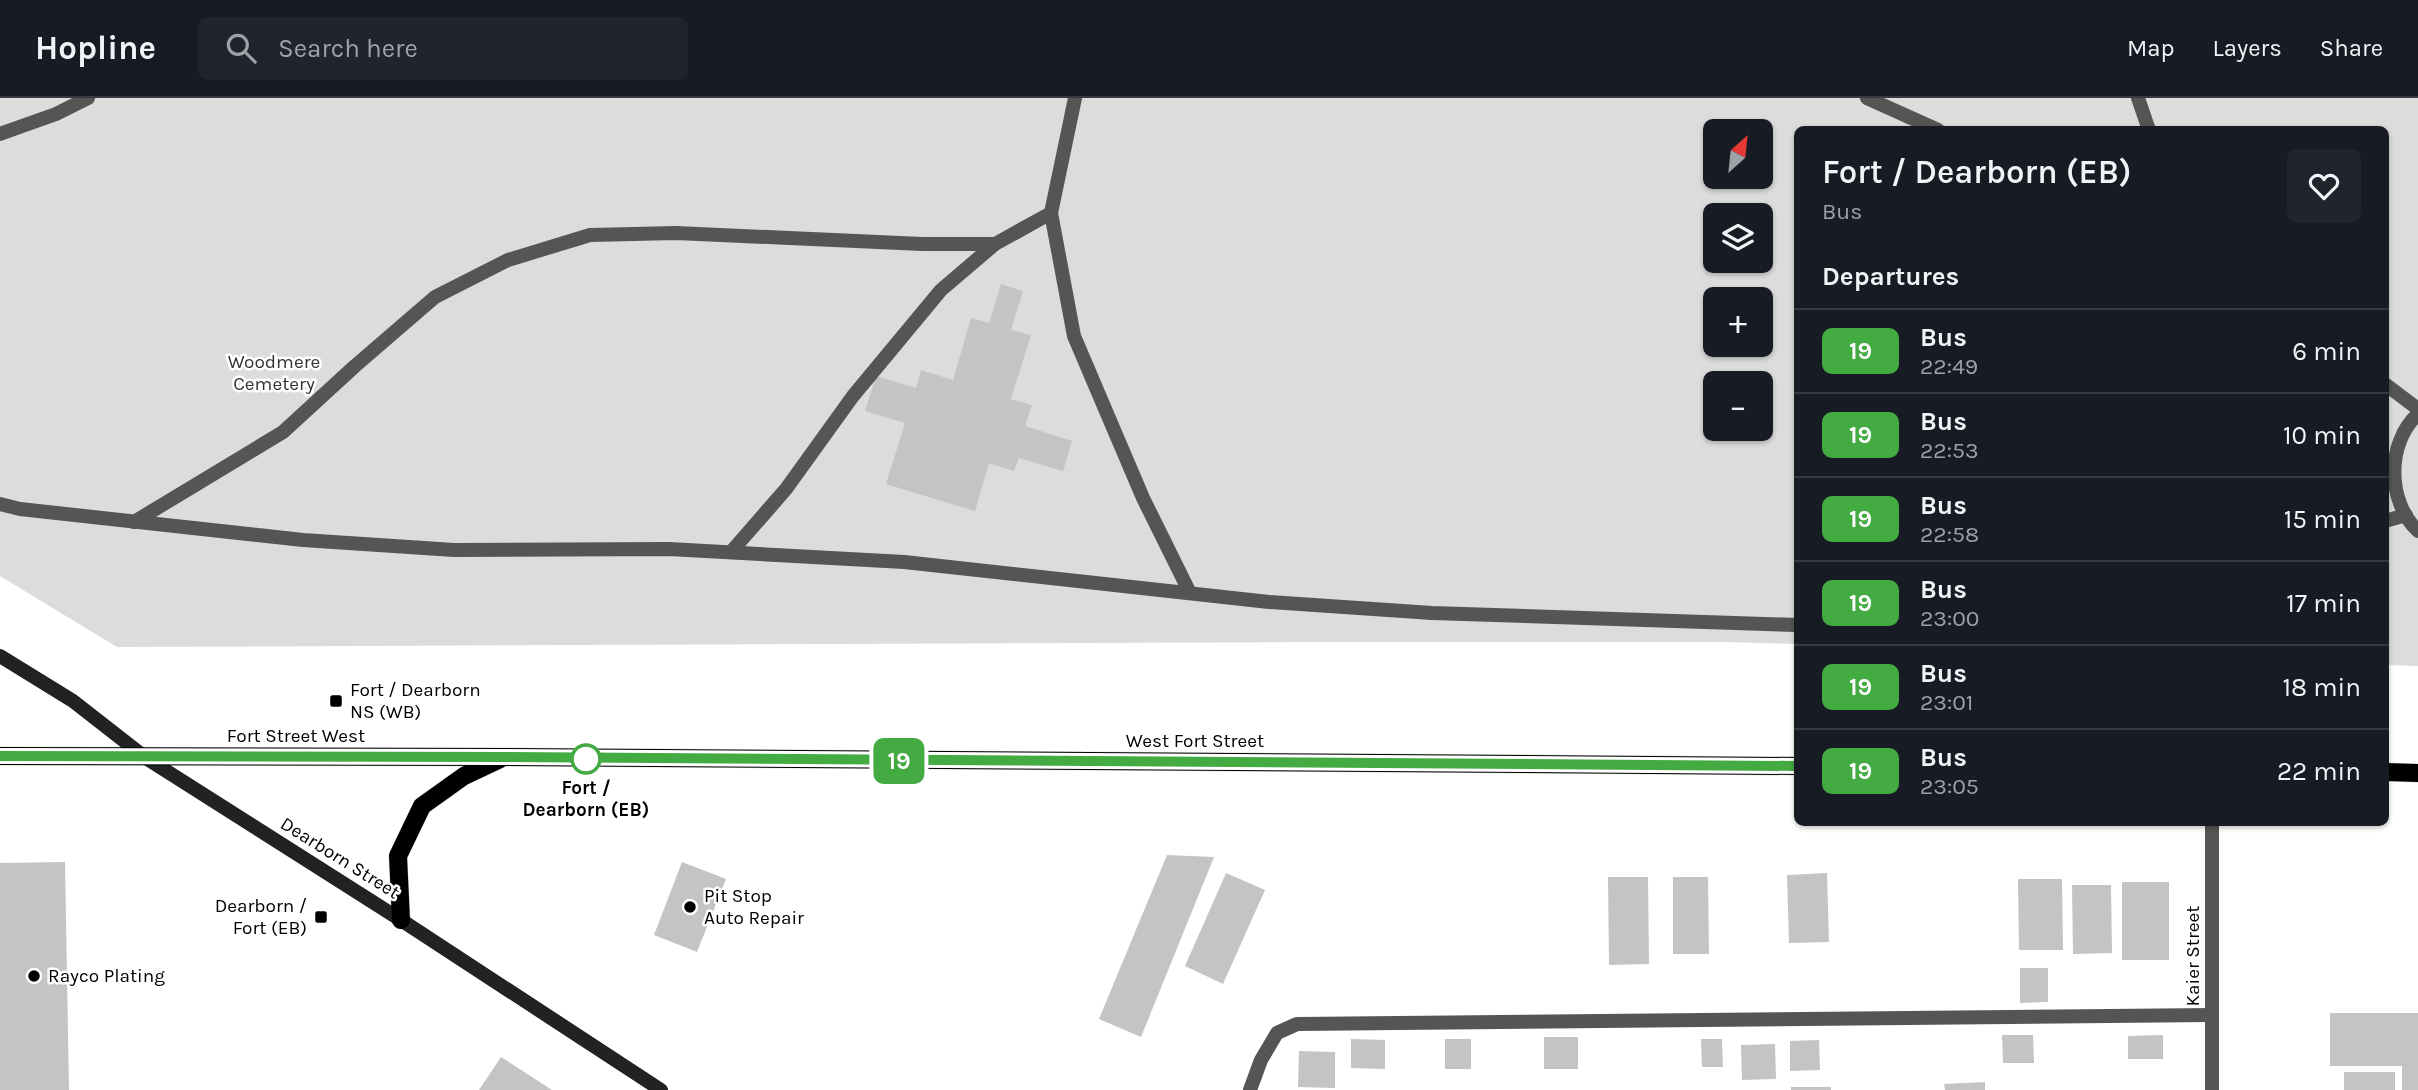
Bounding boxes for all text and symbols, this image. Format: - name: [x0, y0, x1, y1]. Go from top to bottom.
- search box: [198, 17, 688, 80]
- text: Hopline: [35, 29, 156, 67]
- icon: search: [222, 29, 260, 67]
- text: Search here: [278, 33, 418, 64]
- text: Map: [2127, 34, 2175, 62]
- text: Layers: [2213, 34, 2282, 62]
- text: Share: [2320, 34, 2383, 62]
- north arrow: [1703, 119, 1773, 189]
- map controls: [1703, 119, 1773, 441]
- button: heart: [2287, 149, 2361, 223]
- text: Fort / Dearborn (EB): [1822, 153, 2132, 191]
- text: Bus: [1822, 198, 1862, 225]
- button: layers: [1703, 203, 1773, 273]
- text: Departures: [1822, 261, 1959, 292]
- button: +: [1703, 287, 1773, 357]
- text: Bus: [1920, 322, 1967, 353]
- text: 6 min: [2292, 336, 2361, 367]
- text: 19: [1849, 337, 1872, 365]
- park label: Woodmere Cemetery: [228, 351, 320, 395]
- text: 22:49: [1920, 353, 1978, 380]
- button: −: [1703, 371, 1773, 441]
- text: Bus: [1920, 406, 1967, 437]
- text: 10 min: [2283, 420, 2361, 451]
- text: 19: [1849, 421, 1872, 449]
- text: 22:53: [1920, 437, 1979, 464]
- text: Bus: [1920, 490, 1967, 521]
- text: 15 min: [2284, 504, 2361, 535]
- text: 19: [1849, 505, 1872, 533]
- text: 22:58: [1920, 521, 1979, 548]
- text: Bus: [1920, 574, 1967, 605]
- text: 17 min: [2286, 588, 2361, 619]
- text: 19: [1849, 589, 1872, 617]
- text: 23:00: [1920, 605, 1980, 632]
- text: Bus: [1920, 658, 1967, 689]
- text: 18 min: [2282, 672, 2361, 703]
- text: 19: [1849, 673, 1872, 701]
- place label: Fort / Dearborn NS (WB): [350, 679, 481, 723]
- text: 23:01: [1920, 689, 1973, 716]
- marker: Fort / Dearborn NS (WB): [328, 693, 344, 709]
- street label: Fort Street West: [227, 725, 365, 747]
- street label: West Fort Street: [1126, 730, 1264, 752]
- line badge: 19: [867, 738, 930, 784]
- text: Bus: [1920, 742, 1967, 773]
- marker: Fort / Dearborn (EB): [571, 744, 601, 774]
- text: 19: [887, 747, 911, 775]
- text: 22 min: [2277, 756, 2361, 787]
- text: 19: [1849, 757, 1872, 785]
- text: 23:05: [1920, 773, 1979, 800]
- place label: Fort / Dearborn (EB): [523, 777, 649, 821]
- street label: Dearborn Street: [276, 813, 404, 903]
- place label: Pit Stop Auto Repair: [704, 885, 804, 929]
- place label: Dearborn / Fort (EB): [215, 895, 307, 939]
- marker: Pit Stop Auto Repair: [682, 899, 698, 915]
- street label: Kaier Street: [2182, 906, 2204, 1006]
- marker: Dearborn / Fort (EB): [313, 909, 329, 925]
- place label: Rayco Plating: [48, 965, 165, 987]
- marker: Rayco Plating: [26, 968, 42, 984]

